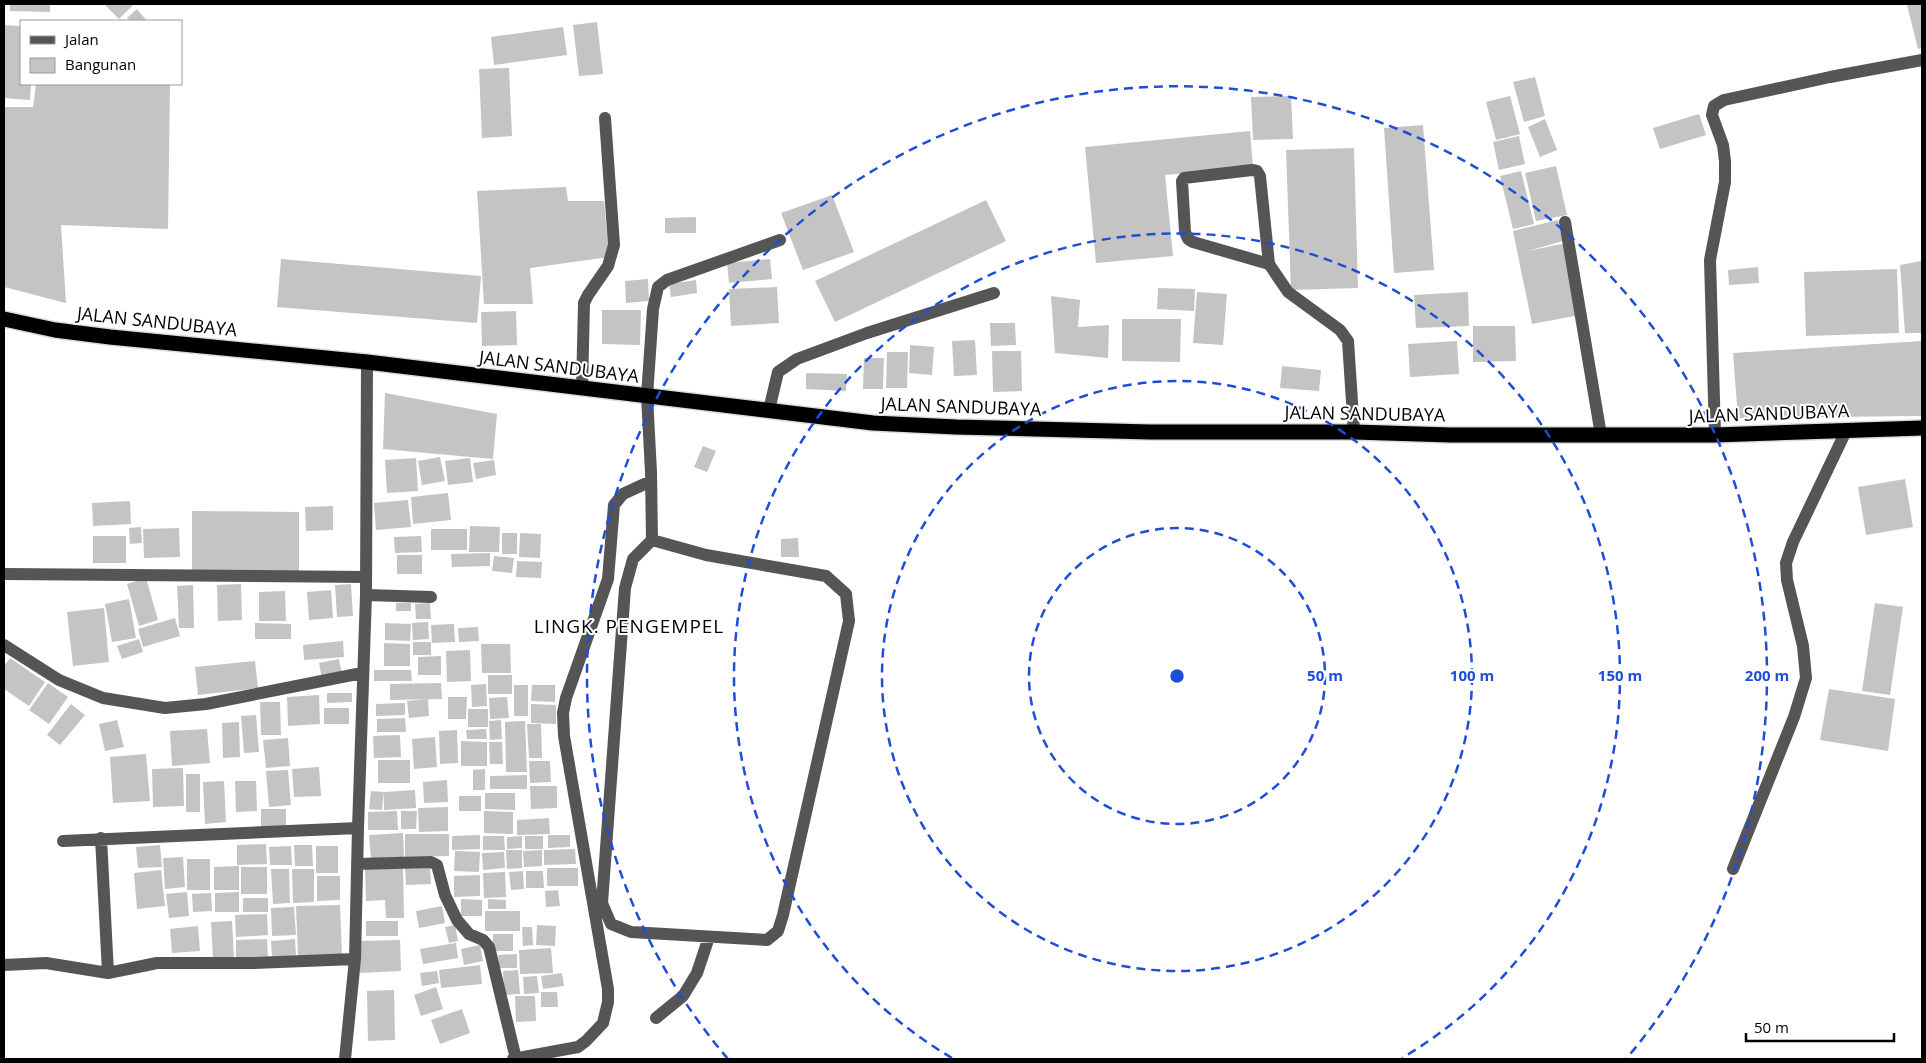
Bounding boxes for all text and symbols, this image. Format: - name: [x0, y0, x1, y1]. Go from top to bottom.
- legend: [20, 20, 182, 85]
- text: Jalan: [63, 29, 99, 49]
- text: Bangunan: [65, 54, 136, 74]
- street label: JALAN SANDUBAYA: [74, 300, 239, 341]
- street label: JALAN SANDUBAYA: [476, 344, 641, 388]
- street label: JALAN SANDUBAYA: [878, 391, 1042, 421]
- street label: JALAN SANDUBAYA: [1686, 398, 1850, 428]
- street label: JALAN SANDUBAYA: [1282, 400, 1446, 426]
- district label: LINGK. PENGEMPEL: [534, 613, 724, 639]
- text: 50 m: [1307, 665, 1343, 685]
- text: 100 m: [1450, 665, 1494, 685]
- text: 150 m: [1598, 665, 1642, 685]
- text: 200 m: [1745, 665, 1789, 685]
- centre of rings: [1168, 667, 1186, 685]
- scale bar: [1746, 1010, 1894, 1042]
- text: 50 m: [1754, 1017, 1789, 1037]

